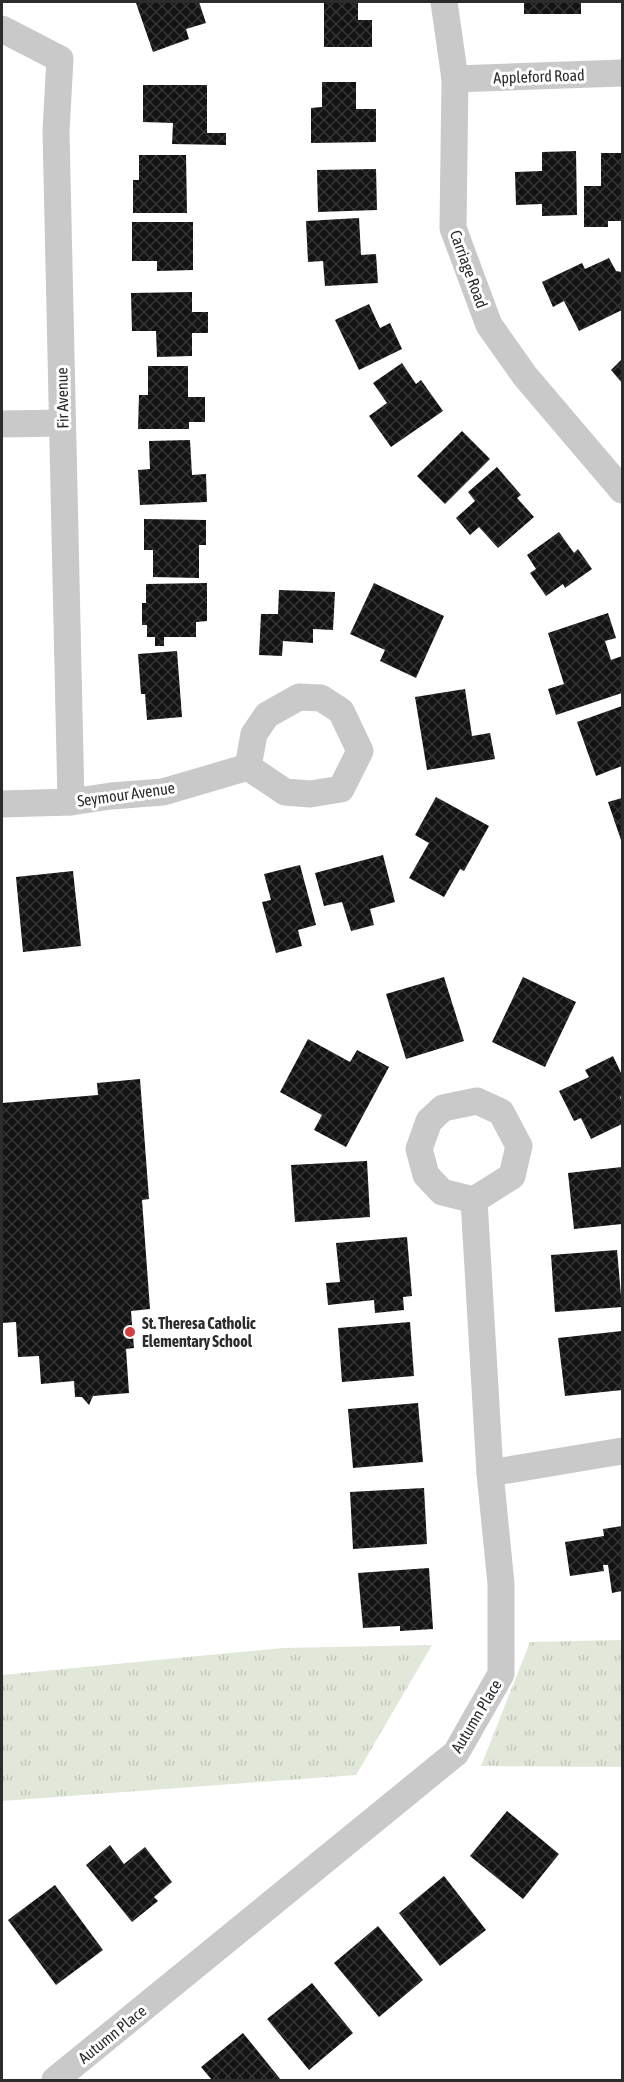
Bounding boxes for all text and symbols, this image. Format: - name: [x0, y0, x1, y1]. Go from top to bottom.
- street label: Appleford Road: [493, 65, 585, 88]
- street label: Carriage Road: [446, 228, 491, 311]
- street label: Fir Avenue: [52, 367, 72, 429]
- street label: Seymour Avenue: [76, 778, 176, 811]
- place label: St. Theresa Catholic Elementary School: [142, 1314, 256, 1350]
- marker: St. Theresa Catholic Elementary School: [123, 1325, 137, 1339]
- street label: Autumn Place: [447, 1676, 505, 1756]
- street label: Autumn Place: [74, 2001, 150, 2067]

